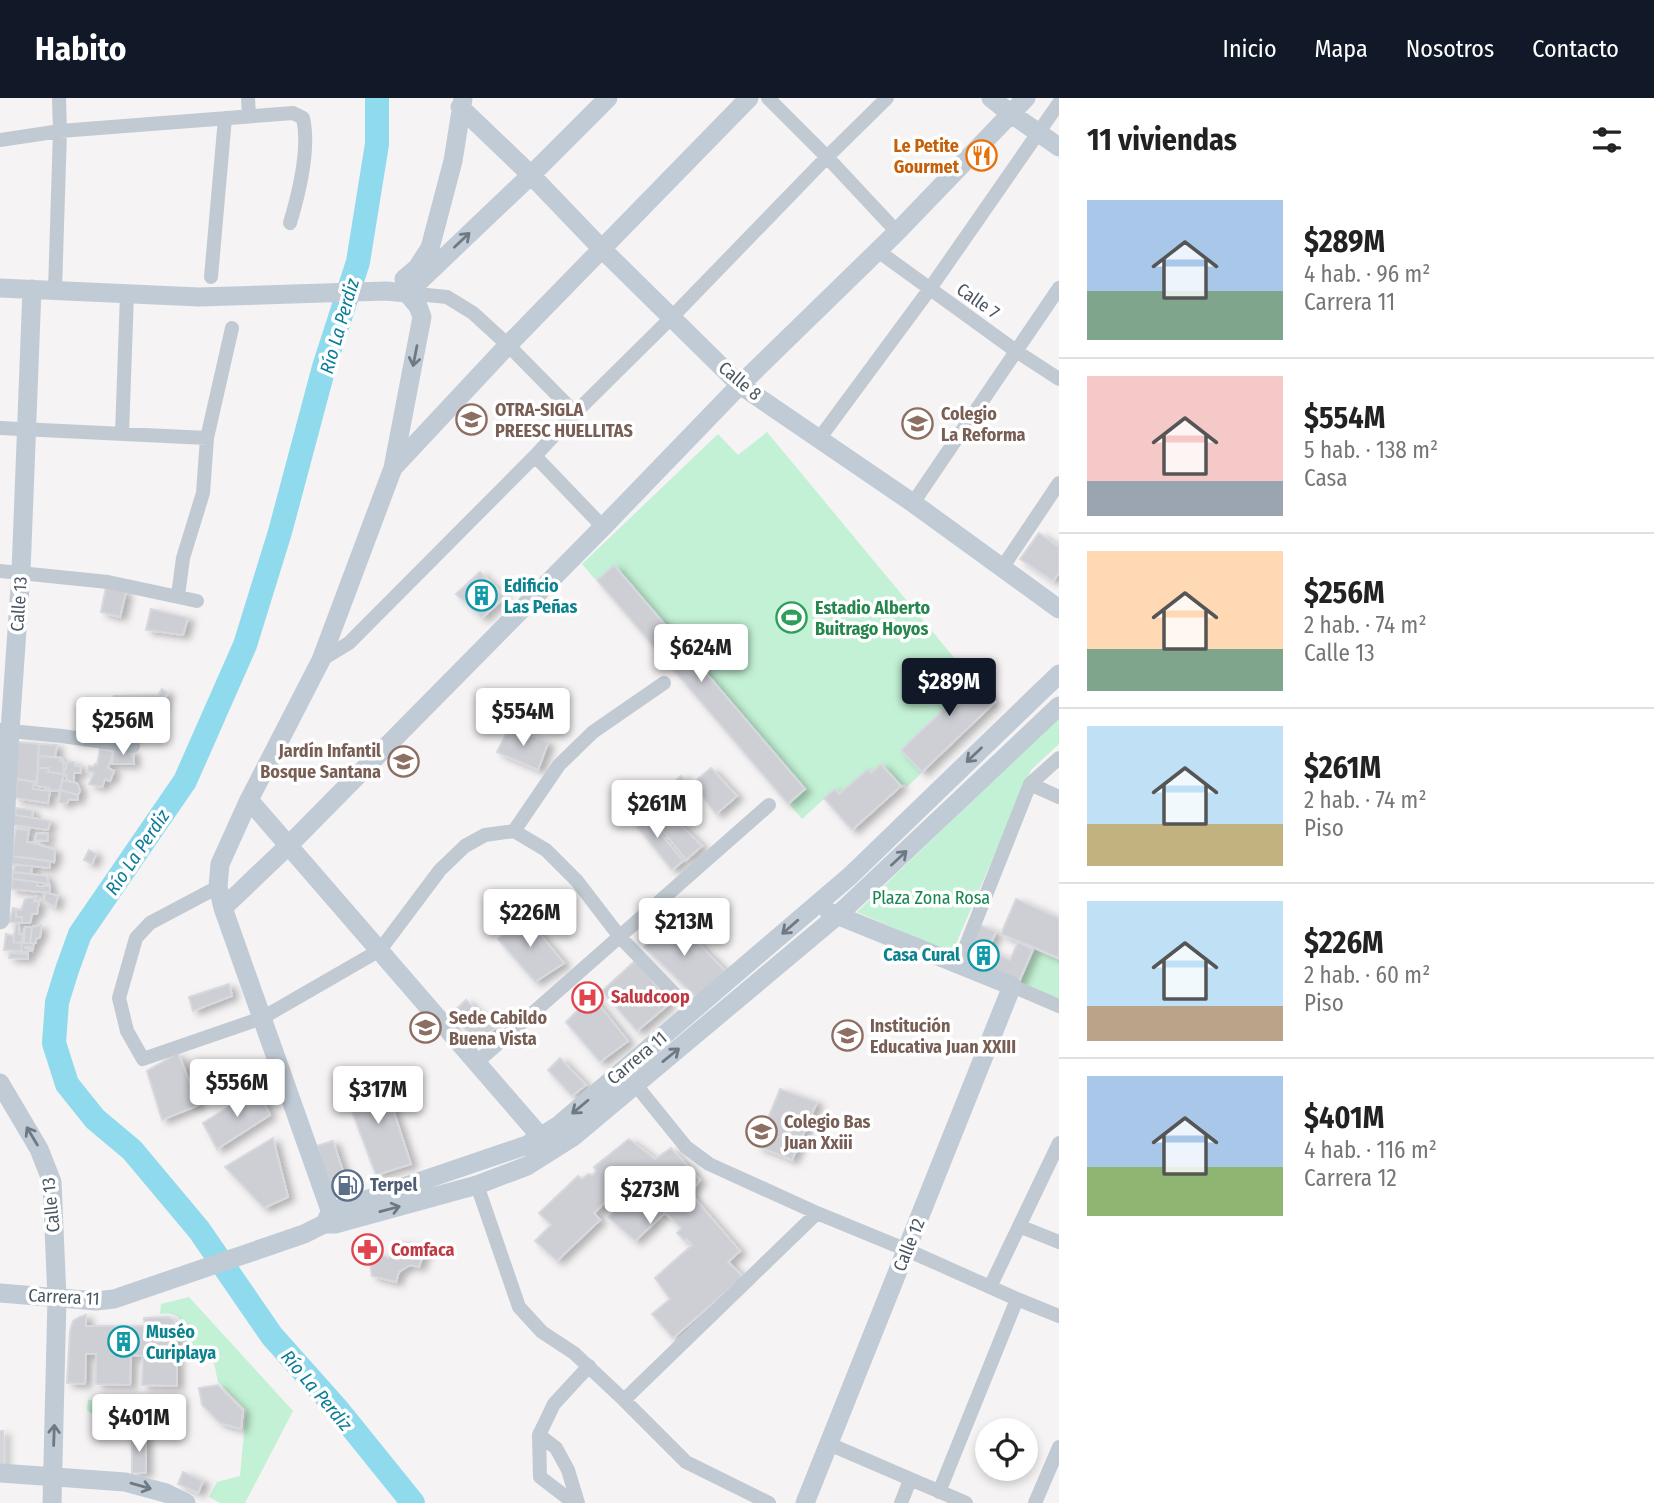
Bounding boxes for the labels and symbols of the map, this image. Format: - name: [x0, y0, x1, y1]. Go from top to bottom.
- place label: Le Petite Gourmet: [894, 135, 960, 178]
- restaurant icon: Le Petite Gourmet: [965, 139, 999, 173]
- one-way arrow: [453, 232, 470, 249]
- water label: Río La Perdiz: [315, 275, 364, 376]
- street label: Calle 7: [952, 278, 1004, 324]
- one-way arrow: [408, 344, 422, 367]
- street label: Calle 8: [714, 357, 766, 405]
- place label: OTRA-SIGLA PREESC HUELLITAS: [495, 399, 633, 442]
- school or university icon: OTRA-SIGLA PREESC HUELLITAS: [455, 403, 489, 437]
- place label: Colegio La Reforma: [941, 403, 1026, 446]
- school or university icon: Colegio La Reforma: [901, 407, 935, 441]
- place label: Edificio Las Peñas: [504, 575, 577, 618]
- street label: Calle 13: [6, 576, 32, 632]
- building icon: Edificio Las Peñas: [464, 579, 498, 613]
- place label: Estadio Alberto Buitrago Hoyos: [815, 597, 930, 640]
- sports icon: Estadio Alberto Buitrago Hoyos: [775, 601, 809, 635]
- pin: $624M: [652, 624, 750, 684]
- pin: $289M: [900, 658, 998, 718]
- pin: $554M: [474, 688, 572, 748]
- pin: $256M: [74, 698, 172, 757]
- place label: Jardín Infantil Bosque Santana: [260, 740, 381, 783]
- school or university icon: Jardín Infantil Bosque Santana: [387, 744, 421, 778]
- one-way arrow: [966, 747, 983, 764]
- pin: $261M: [608, 780, 706, 840]
- water label: Río La Perdiz: [100, 805, 175, 899]
- one-way arrow: [890, 849, 907, 866]
- park label: Plaza Zona Rosa: [872, 887, 990, 909]
- pin: $226M: [481, 890, 579, 949]
- pin: $213M: [635, 898, 733, 958]
- one-way arrow: [781, 919, 799, 935]
- building icon: Casa Cural: [966, 938, 1000, 972]
- place label: Casa Cural: [883, 944, 960, 966]
- hospital icon: Saludcoop: [571, 980, 605, 1014]
- place label: Saludcoop: [611, 986, 690, 1008]
- place label: Sede Cabildo Buena Vista: [449, 1007, 547, 1050]
- school or university icon: Sede Cabildo Buena Vista: [409, 1011, 443, 1045]
- place label: Institución Educativa Juan XXIII: [870, 1015, 1016, 1058]
- school or university icon: Institución Educativa Juan XXIII: [830, 1019, 864, 1053]
- street label: Carrera 11: [603, 1027, 671, 1089]
- one-way arrow: [661, 1047, 679, 1062]
- pin: $556M: [188, 1060, 286, 1119]
- pin: $317M: [329, 1066, 427, 1126]
- one-way arrow: [571, 1099, 589, 1115]
- place label: Colegio Bas Juan Xxiii: [783, 1111, 871, 1154]
- school or university icon: Colegio Bas Juan Xxiii: [744, 1115, 778, 1149]
- one-way arrow: [24, 1127, 38, 1147]
- pin: $273M: [601, 1166, 699, 1226]
- fuel station icon: Terpel: [330, 1168, 364, 1202]
- place label: Terpel: [370, 1174, 417, 1196]
- street label: Calle 13: [37, 1176, 65, 1234]
- one-way arrow: [379, 1201, 401, 1214]
- street label: Calle 12: [888, 1215, 930, 1275]
- pharmacy icon: Comfaca: [351, 1233, 385, 1267]
- place label: Comfaca: [391, 1239, 455, 1261]
- street label: Carrera 11: [28, 1284, 100, 1310]
- place label: Muséo Curiplaya: [146, 1321, 216, 1364]
- building icon: Muséo Curiplaya: [106, 1325, 140, 1359]
- water label: Río La Perdiz: [276, 1345, 357, 1436]
- pin: $401M: [90, 1394, 188, 1454]
- one-way arrow: [47, 1424, 61, 1447]
- one-way arrow: [129, 1480, 152, 1493]

